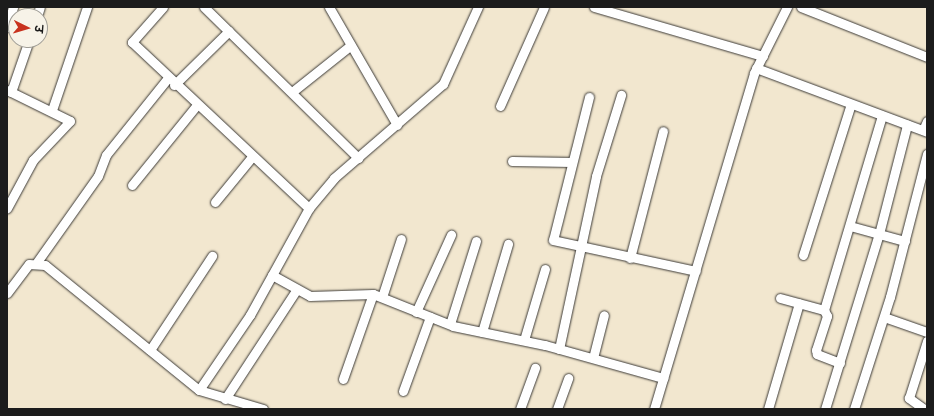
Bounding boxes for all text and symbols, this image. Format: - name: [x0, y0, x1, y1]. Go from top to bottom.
- north arrow: [8, 8, 48, 48]
- text: उ: [32, 25, 46, 33]

